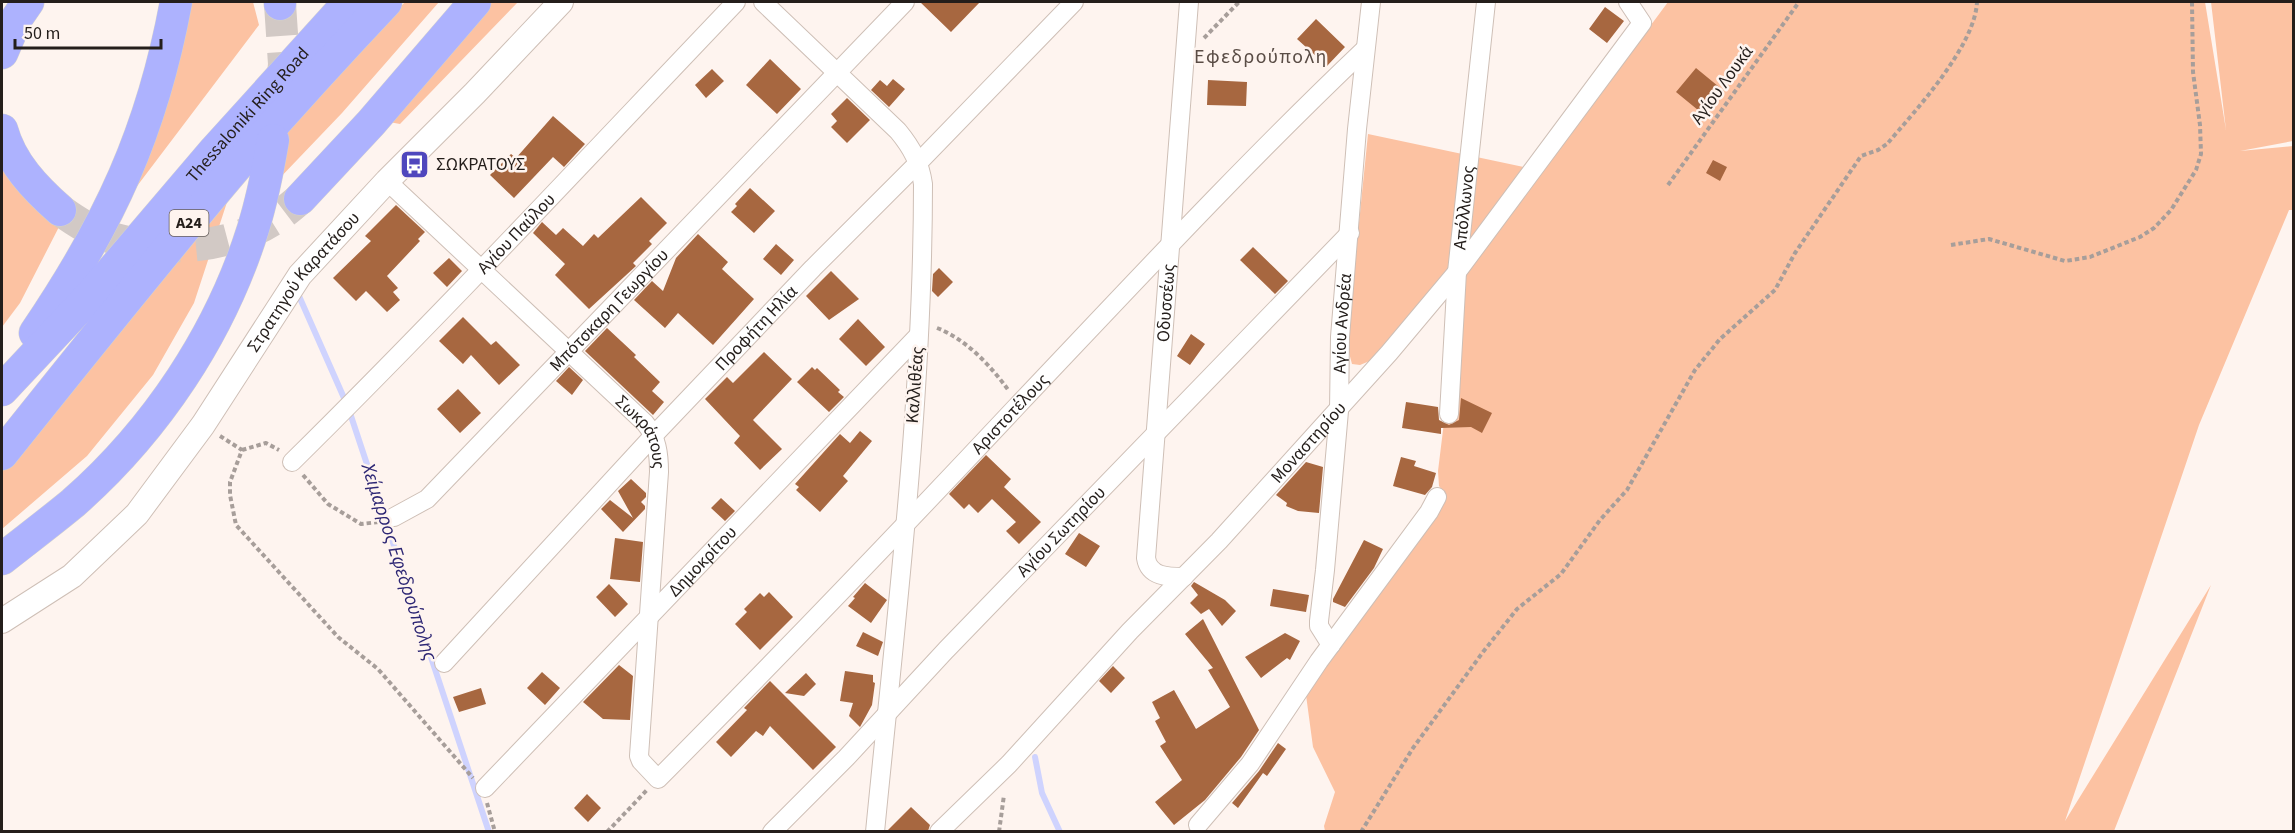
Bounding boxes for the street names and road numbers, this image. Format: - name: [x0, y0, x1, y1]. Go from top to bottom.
- street label: Αγίου Λουκά: [1685, 40, 1759, 130]
- street label: Thessaloniki Ring Road: [180, 41, 315, 188]
- street label: Απόλλωνος: [1447, 164, 1481, 251]
- street label: Αγίου Παύλου: [471, 187, 561, 279]
- street label: Στρατηγού Καρατάσου: [241, 206, 365, 357]
- road number: Α24: [170, 210, 208, 236]
- street label: Μπότσκαρη Γεωργίου: [544, 243, 674, 377]
- street label: Οδυσσέως: [1150, 263, 1181, 343]
- street label: Αγίου Ανδρέα: [1327, 272, 1358, 374]
- street label: Προφήτη Ηλία: [709, 279, 803, 376]
- street label: Καλλιθέας: [900, 346, 930, 424]
- street label: Αριστοτέλους: [966, 367, 1055, 460]
- street label: Σωκράτους: [610, 389, 672, 469]
- street label: Μοναστηρίου: [1265, 396, 1352, 489]
- street label: Αγίου Σωτηρίου: [1011, 480, 1111, 583]
- street label: Δημοκρίτου: [662, 520, 742, 602]

